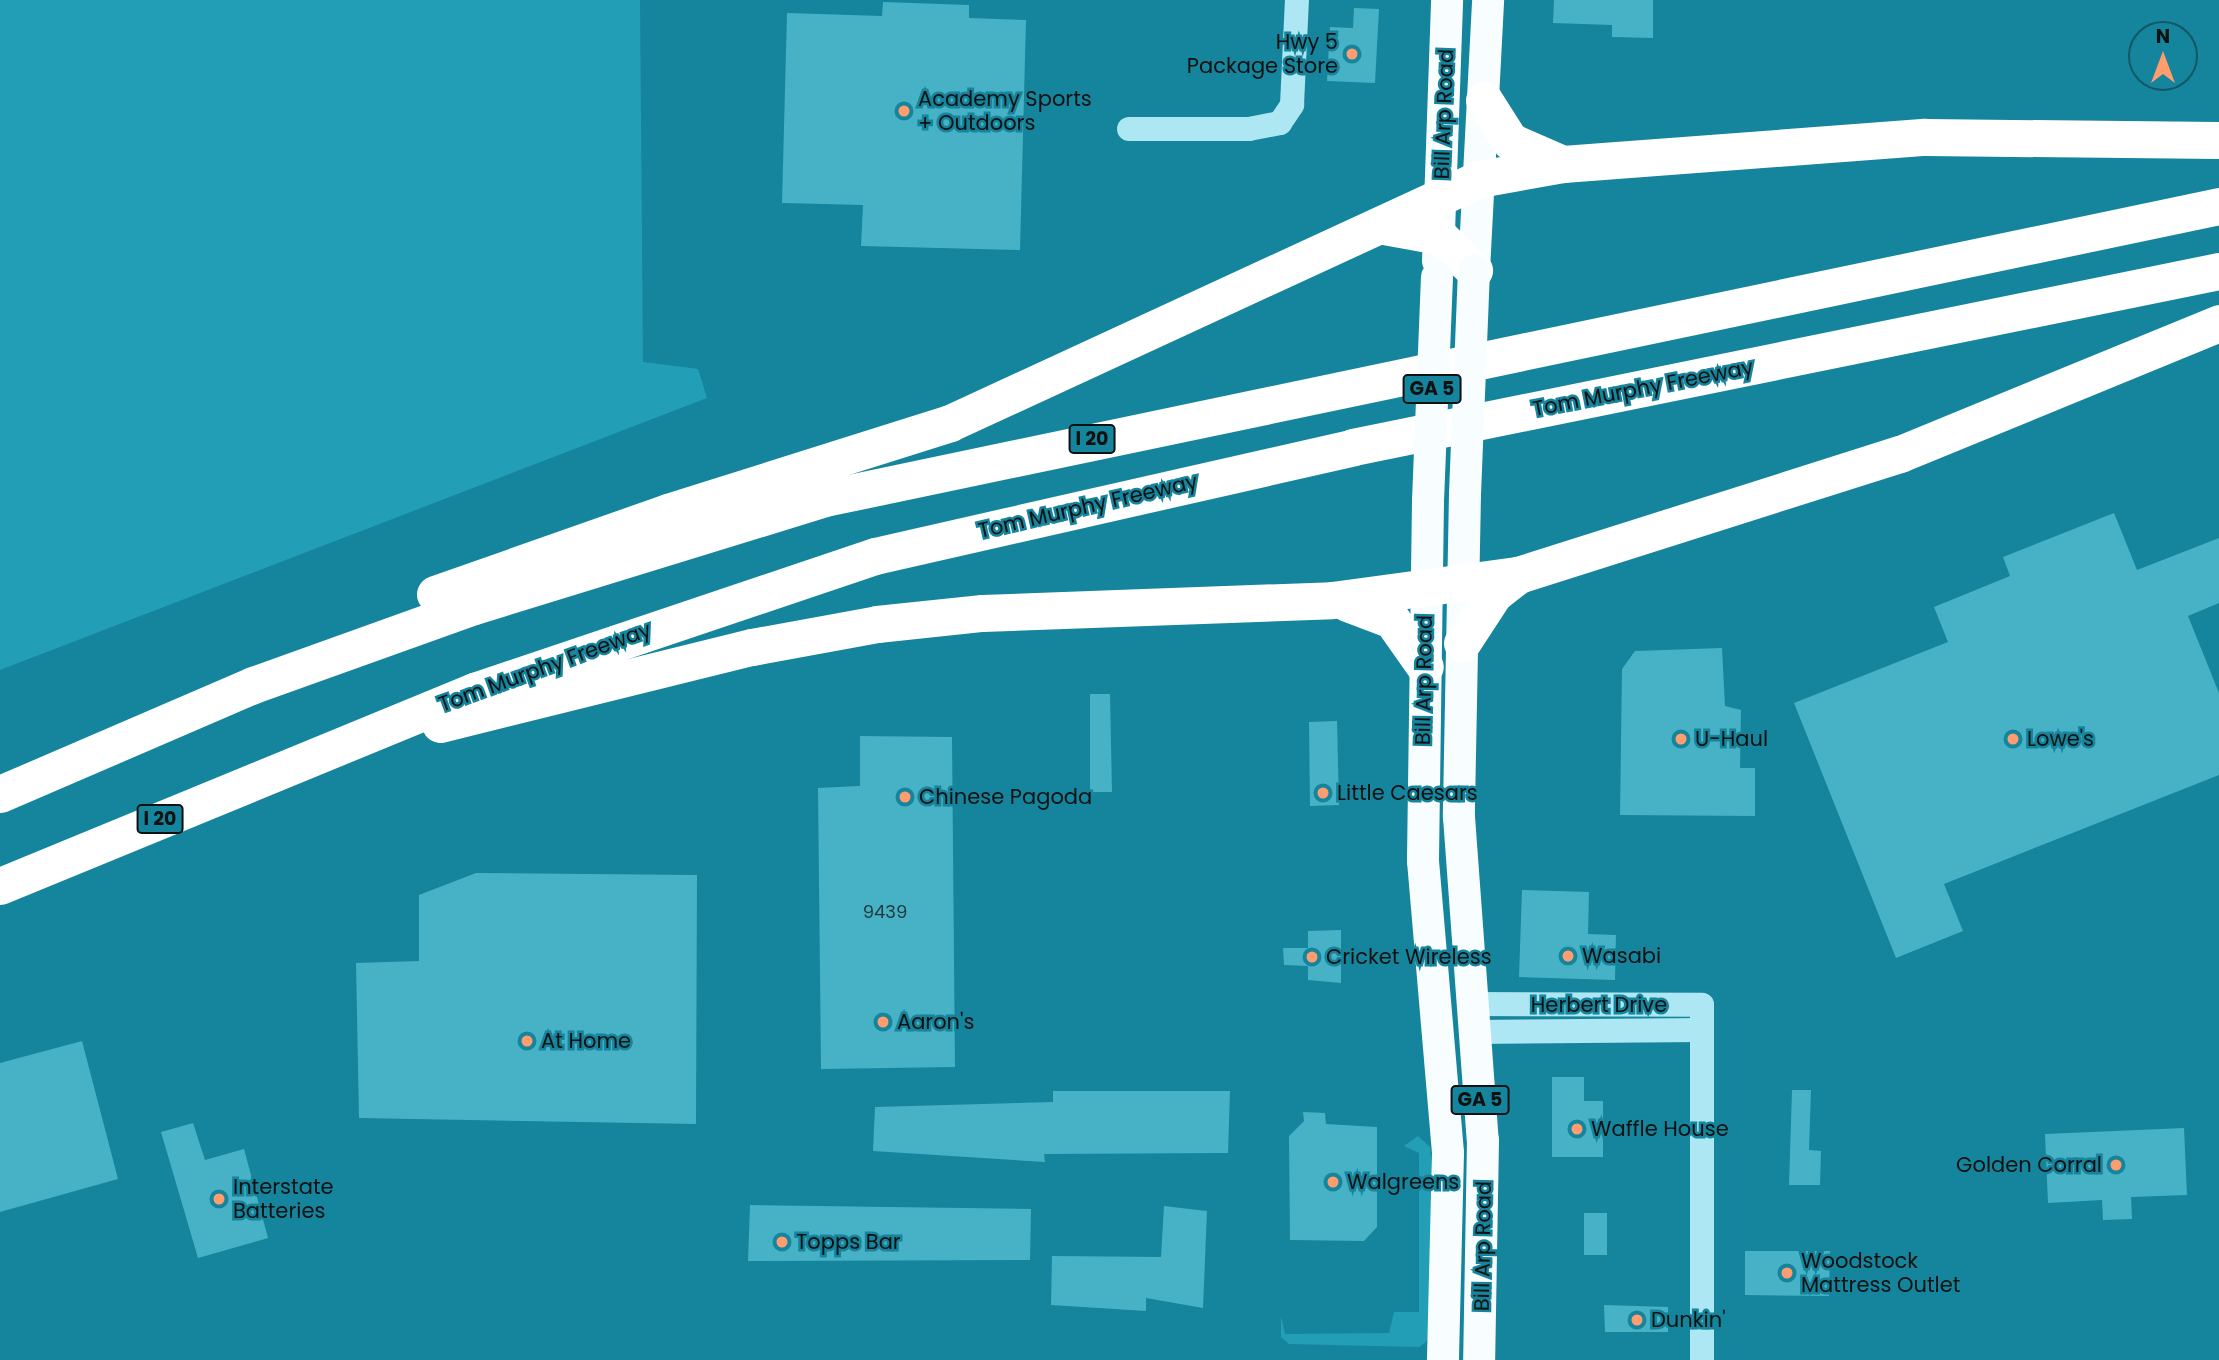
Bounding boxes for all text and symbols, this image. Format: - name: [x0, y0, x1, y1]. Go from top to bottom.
- north arrow: [2128, 21, 2198, 91]
- text: N: [2156, 23, 2170, 50]
- place label: Hwy 5 Package Store: [1187, 29, 1338, 79]
- marker: Hwy 5 Package Store: [1344, 46, 1360, 62]
- street label: Bill Arp Road: [1429, 48, 1459, 180]
- place label: Academy Sports + Outdoors: [918, 86, 1092, 136]
- marker: Academy Sports + Outdoors: [896, 103, 912, 119]
- street label: Tom Murphy Freeway: [1531, 354, 1755, 422]
- road number: GA 5: [1402, 374, 1462, 404]
- road number: I 20: [1068, 424, 1116, 454]
- street label: Tom Murphy Freeway: [976, 469, 1200, 543]
- street label: Bill Arp Road: [1410, 615, 1438, 745]
- street label: Tom Murphy Freeway: [435, 617, 655, 717]
- place label: U-Haul: [1695, 726, 1768, 752]
- place label: Lowe's: [2027, 726, 2094, 752]
- marker: U-Haul: [1673, 731, 1689, 747]
- marker: Lowe's: [2005, 731, 2021, 747]
- place label: Little Caesars: [1337, 780, 1478, 806]
- place label: Chinese Pagoda: [919, 784, 1092, 810]
- marker: Little Caesars: [1315, 785, 1331, 801]
- marker: Chinese Pagoda: [897, 789, 913, 805]
- road number: I 20: [136, 804, 184, 834]
- house number: 9439: [863, 901, 907, 923]
- place label: Wasabi: [1582, 943, 1661, 969]
- place label: Cricket Wireless: [1326, 944, 1492, 970]
- marker: Wasabi: [1560, 948, 1576, 964]
- marker: Cricket Wireless: [1304, 949, 1320, 965]
- street label: Herbert Drive: [1531, 992, 1667, 1018]
- place label: Aaron's: [897, 1009, 974, 1035]
- marker: Aaron's: [875, 1014, 891, 1030]
- place label: At Home: [541, 1028, 631, 1054]
- marker: At Home: [519, 1033, 535, 1049]
- road number: GA 5: [1450, 1084, 1510, 1116]
- place label: Waffle House: [1591, 1116, 1729, 1142]
- marker: Waffle House: [1569, 1121, 1585, 1137]
- place label: Golden Corral: [1956, 1152, 2102, 1178]
- marker: Golden Corral: [2108, 1157, 2124, 1173]
- place label: Walgreens: [1347, 1169, 1459, 1195]
- place label: Interstate Batteries: [233, 1174, 334, 1224]
- marker: Walgreens: [1325, 1174, 1341, 1190]
- street label: Bill Arp Road: [1469, 1181, 1497, 1311]
- marker: Interstate Batteries: [211, 1191, 227, 1207]
- place label: Topps Bar: [796, 1229, 901, 1255]
- marker: Topps Bar: [774, 1234, 790, 1250]
- place label: Woodstock Mattress Outlet: [1801, 1248, 1960, 1298]
- marker: Woodstock Mattress Outlet: [1779, 1265, 1795, 1281]
- place label: Dunkin': [1651, 1307, 1725, 1333]
- marker: Dunkin': [1629, 1312, 1645, 1328]

